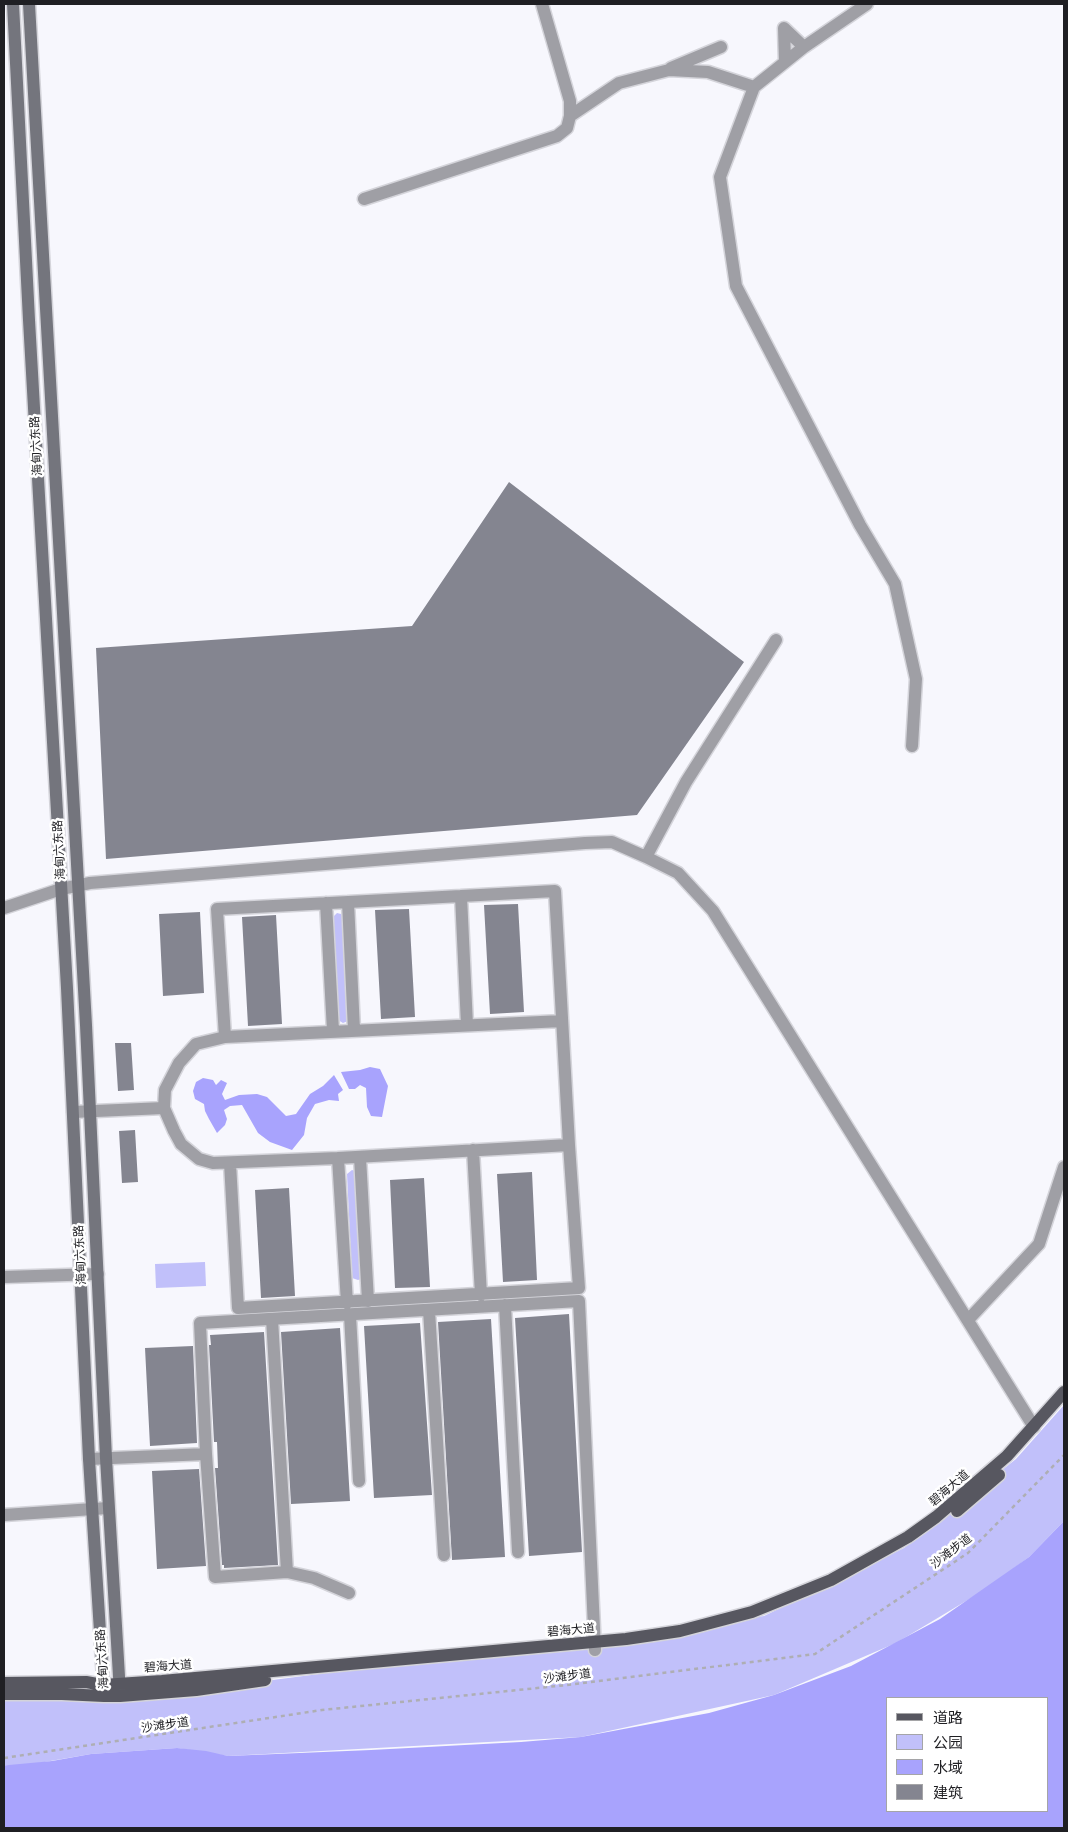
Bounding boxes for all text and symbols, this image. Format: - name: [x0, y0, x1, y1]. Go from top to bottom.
- street label: 海甸六东路: [27, 416, 45, 476]
- street label: 海甸六东路: [50, 820, 68, 880]
- street label: 海甸六东路: [71, 1225, 89, 1285]
- street label: 碧海大道: [926, 1467, 972, 1509]
- street label: 沙滩步道: [927, 1531, 975, 1571]
- street label: 碧海大道: [546, 1621, 596, 1639]
- street label: 海甸六东路: [93, 1629, 111, 1689]
- street label: 碧海大道: [144, 1657, 192, 1675]
- street label: 沙滩步道: [542, 1666, 592, 1686]
- legend: [886, 1697, 1048, 1812]
- text: 道路: [933, 1708, 963, 1726]
- street label: 沙滩步道: [140, 1715, 190, 1735]
- text: 公园: [933, 1733, 963, 1751]
- text: 水域: [933, 1758, 963, 1776]
- text: 建筑: [933, 1783, 963, 1801]

